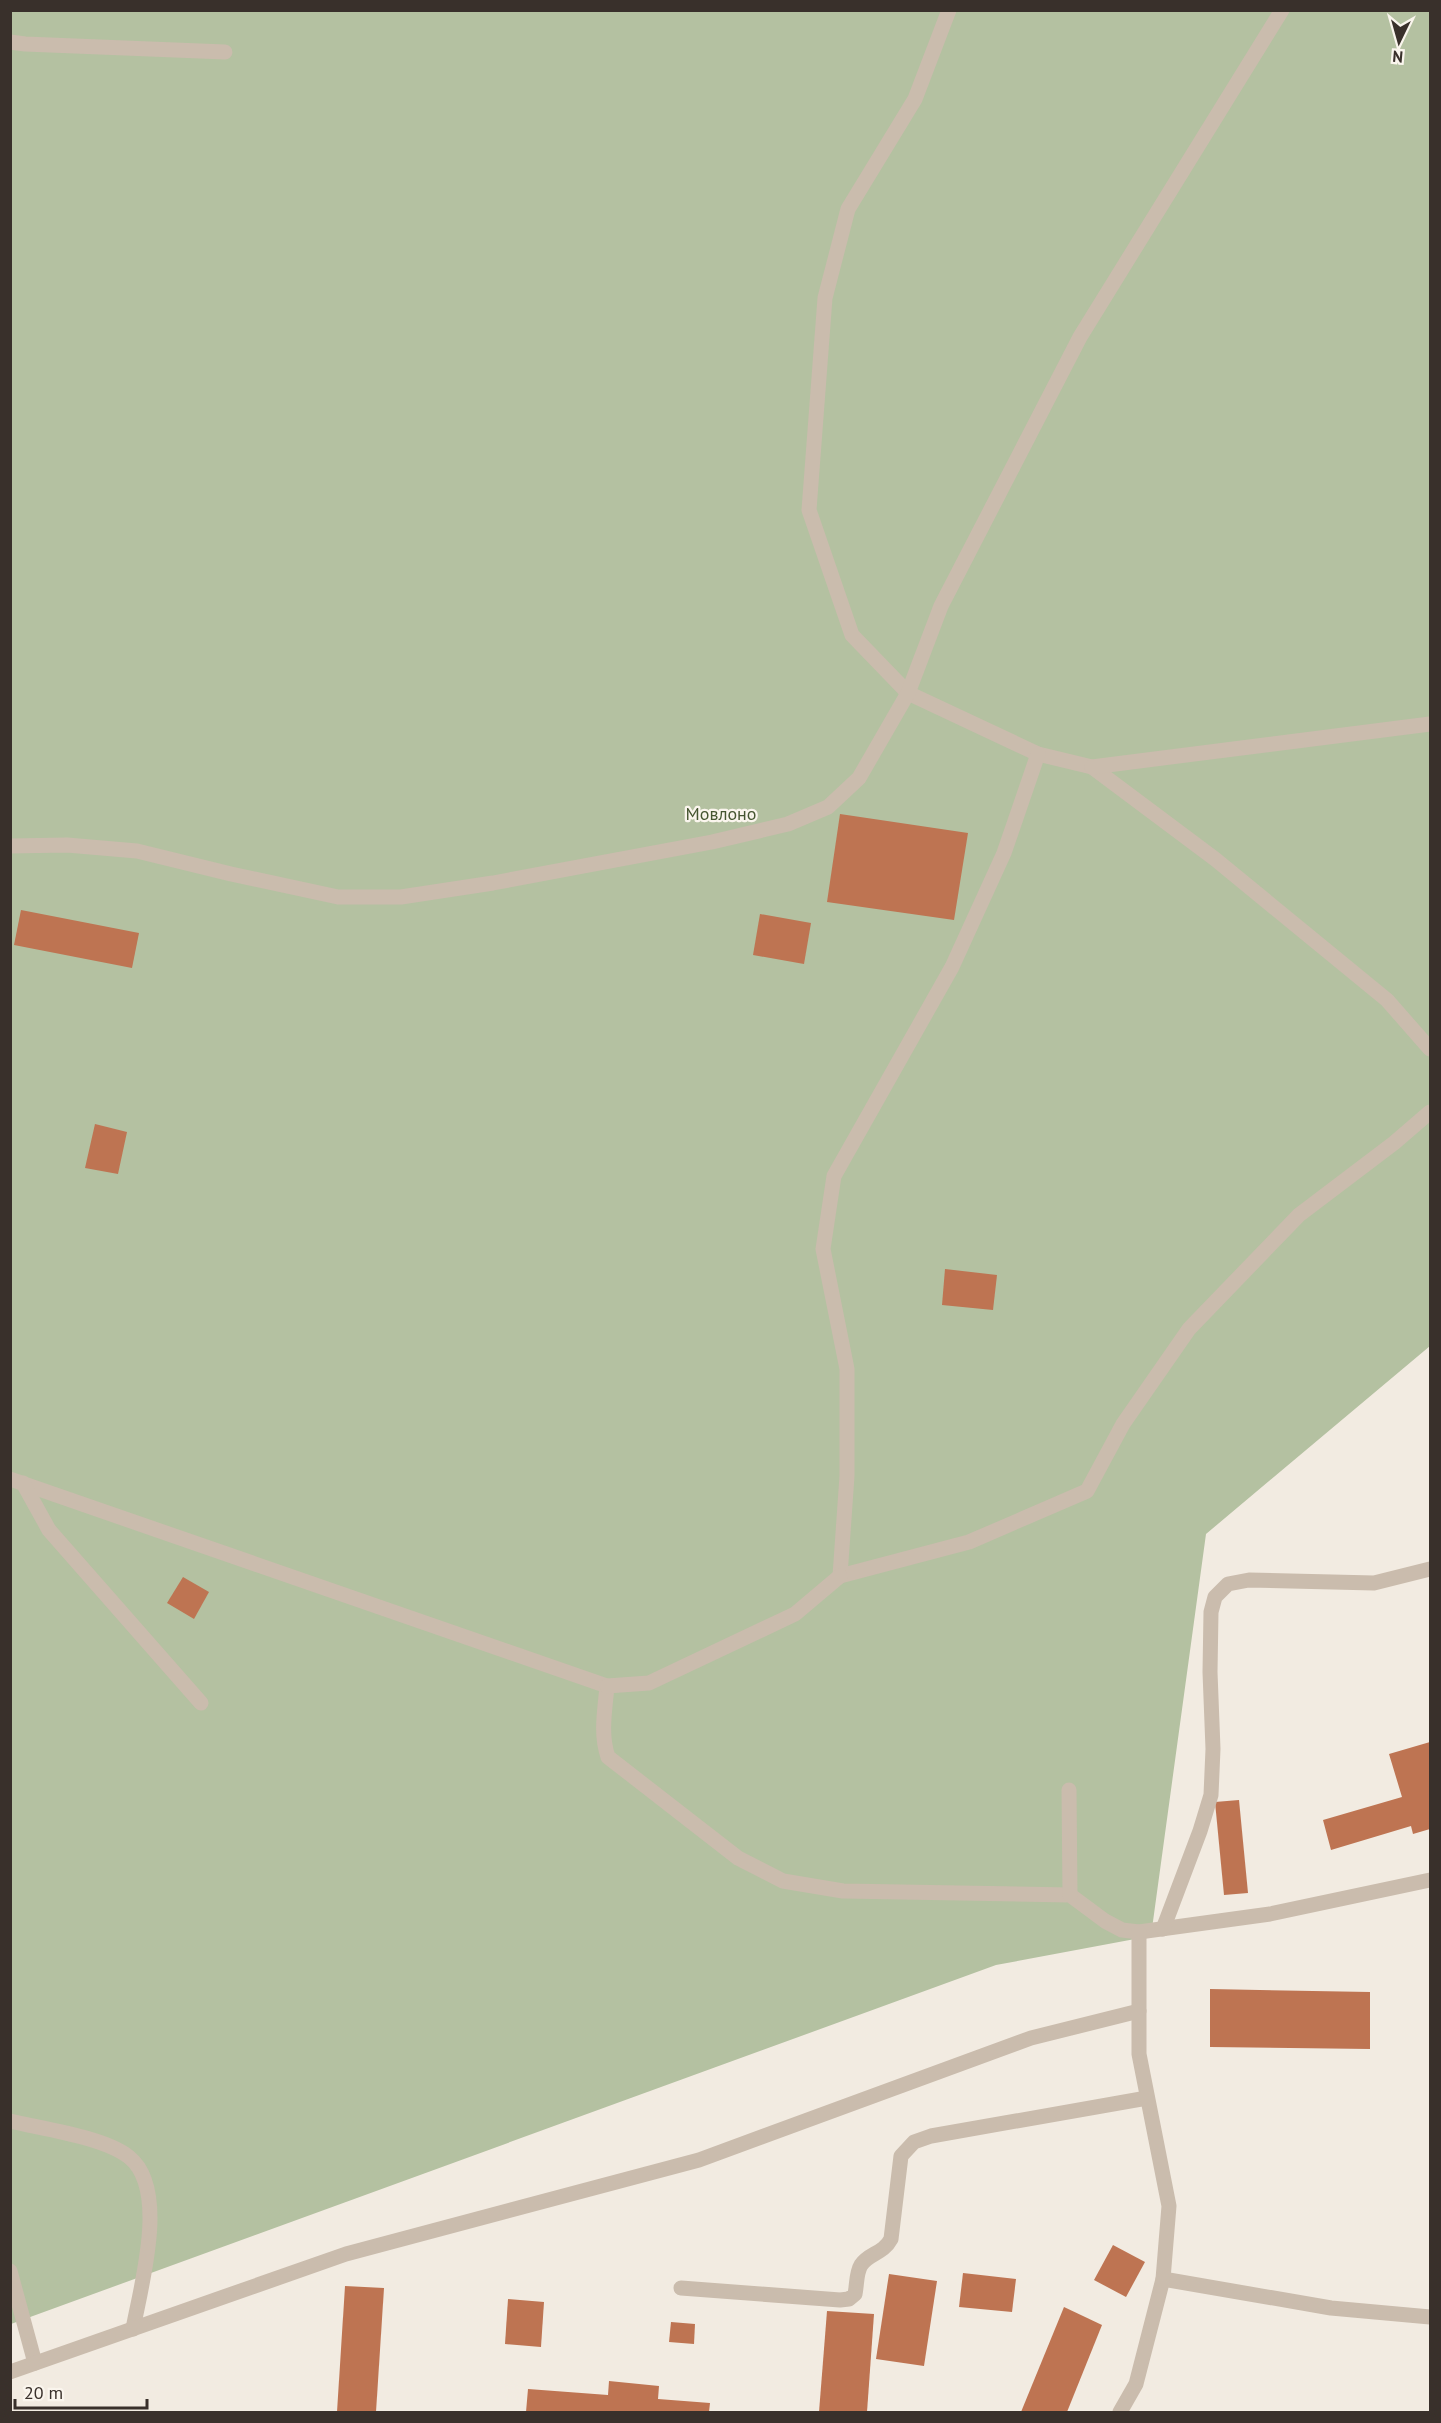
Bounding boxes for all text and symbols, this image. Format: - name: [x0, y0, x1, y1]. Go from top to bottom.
- north arrow: [1369, 12, 1429, 72]
- text: N: [1392, 47, 1404, 67]
- park label: Мовлоно: [686, 802, 756, 825]
- scale bar: [15, 2372, 147, 2410]
- text: 20 m: [24, 2381, 63, 2404]

